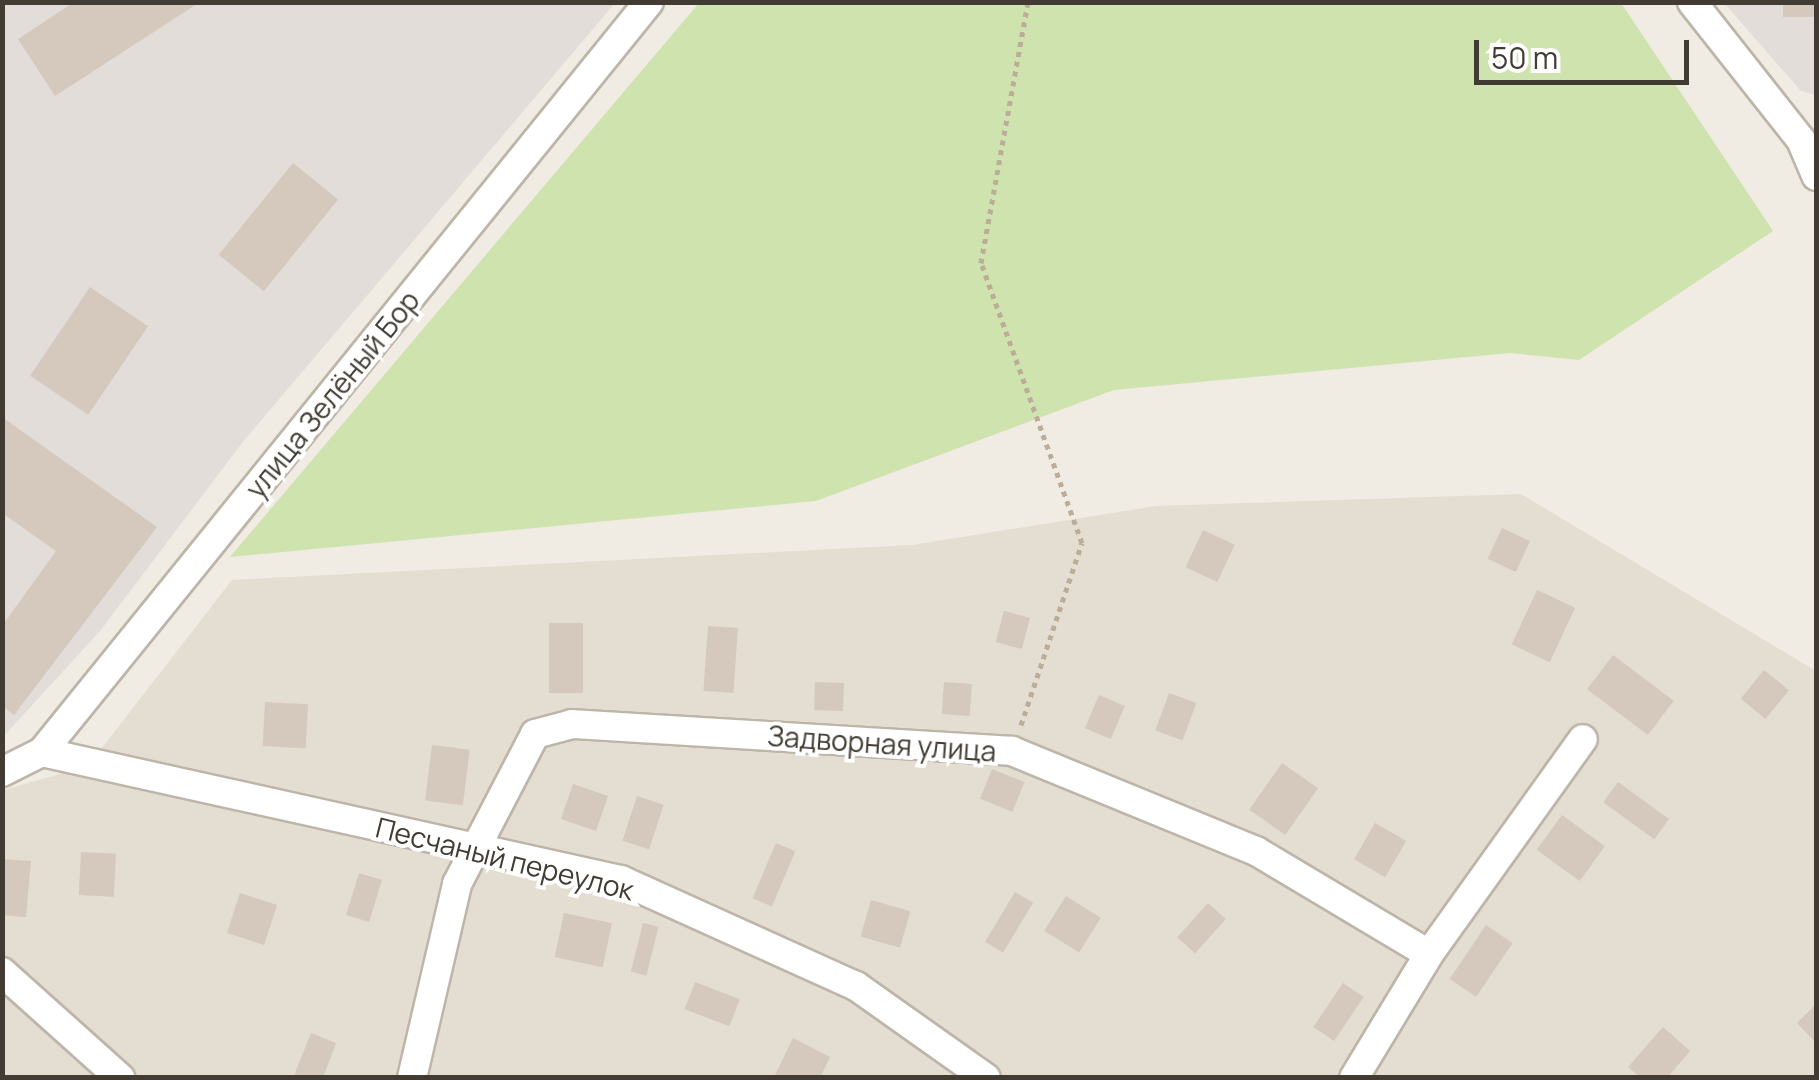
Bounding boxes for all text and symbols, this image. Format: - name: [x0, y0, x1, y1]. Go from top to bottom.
- scale bar: [1479, 20, 1694, 82]
- text: 50 m: [1491, 37, 1558, 78]
- street label: улица Зелёный Бор: [238, 284, 426, 504]
- street label: Задворная улица: [766, 718, 998, 768]
- street label: Песчаный переулок: [373, 810, 637, 906]

